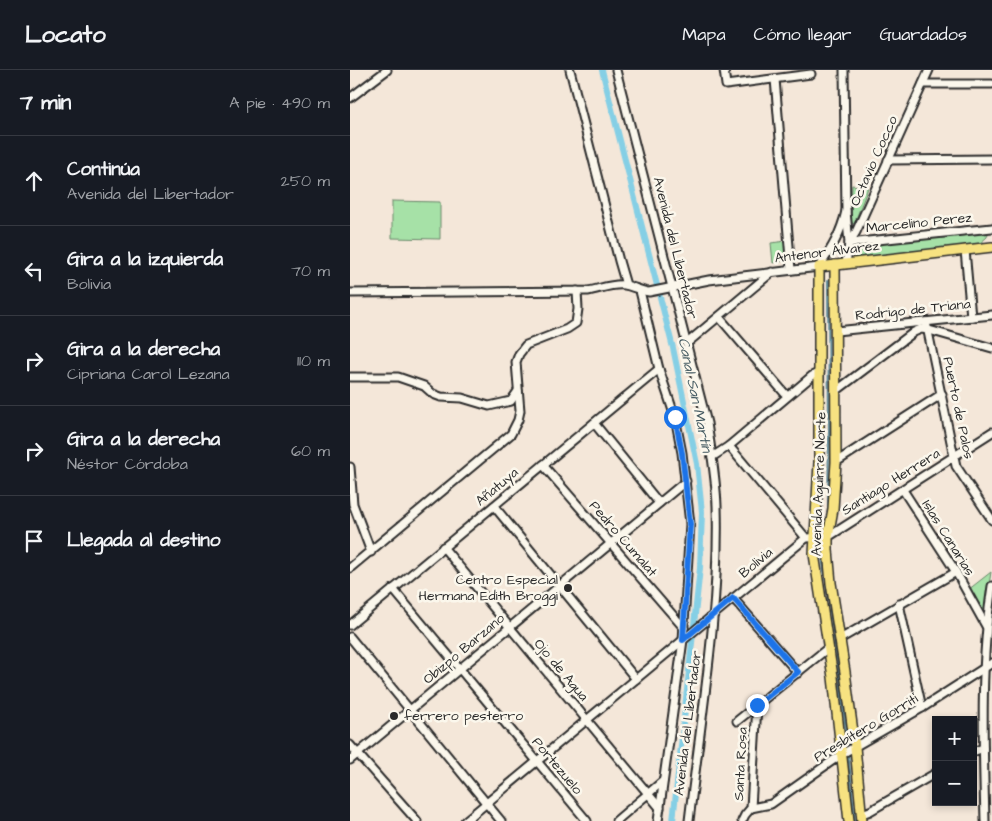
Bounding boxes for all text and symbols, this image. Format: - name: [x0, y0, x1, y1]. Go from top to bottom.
- text: Locato: [25, 18, 106, 52]
- text: Mapa: [682, 22, 726, 47]
- text: Cómo llegar: [754, 22, 852, 47]
- text: Guardados: [880, 22, 967, 47]
- text: 7 min: [20, 88, 71, 117]
- text: A pie · 490 m: [229, 92, 330, 114]
- street label: Octavio Cocco: [845, 112, 903, 209]
- text: Continúa: [67, 156, 140, 183]
- icon: ahead: [20, 167, 48, 195]
- text: 250 m: [281, 170, 330, 192]
- street label: Avenida del Libertador: [648, 175, 702, 321]
- text: Avenida del Libertador: [67, 183, 234, 205]
- street label: Marcelino Perez: [865, 207, 973, 239]
- street label: Antenor Álvarez: [774, 236, 880, 268]
- text: Gira a la izquierda: [67, 246, 223, 273]
- icon: left: [20, 257, 48, 285]
- text: 70 m: [291, 260, 330, 282]
- text: Bolivia: [67, 273, 111, 295]
- street label: Rodrigo de Triana: [854, 294, 972, 326]
- text: Gira a la derecha: [67, 336, 220, 363]
- water label: Canal San Martín: [673, 336, 718, 456]
- icon: right: [20, 347, 48, 375]
- text: 110 m: [297, 350, 330, 372]
- street label: Puerto de Palos: [937, 355, 979, 461]
- text: Cipriana Carol Lezana: [67, 363, 230, 385]
- route start: [664, 406, 687, 429]
- street label: Avenida Aguirre Norte: [806, 411, 832, 557]
- text: Gira a la derecha: [67, 426, 220, 453]
- icon: right: [20, 437, 48, 465]
- text: 60 m: [291, 440, 330, 462]
- street label: Santiago Herrera: [838, 444, 944, 520]
- text: Néstor Córdoba: [67, 453, 188, 475]
- street label: Añatuya: [471, 463, 523, 511]
- street label: Islas Canarias: [917, 496, 979, 580]
- street label: Pedro Cumalat: [584, 497, 662, 582]
- icon: arrive: [20, 527, 48, 555]
- text: Llegada al destino: [67, 527, 220, 554]
- street label: Bolivia: [735, 543, 777, 583]
- place label: Centro Especial Hermana Edith Broggi: [419, 570, 558, 606]
- marker: Centro Especial Hermana Edith Broggi: [562, 582, 574, 594]
- street label: Obizpo Barzano: [419, 609, 509, 689]
- street label: Ojo de Agua: [529, 634, 593, 706]
- street label: Avenida del Libertador: [669, 649, 707, 797]
- street label: Presbítero Gorriti: [810, 689, 922, 767]
- route end: [746, 694, 769, 717]
- place label: ferrero pesterro: [404, 706, 523, 726]
- marker: ferrero pesterro: [388, 710, 400, 722]
- map controls: [932, 716, 977, 806]
- button: +: [932, 716, 977, 761]
- street label: Santa Rosa: [729, 727, 753, 801]
- street label: Portezuelo: [527, 733, 587, 799]
- button: −: [932, 761, 977, 806]

